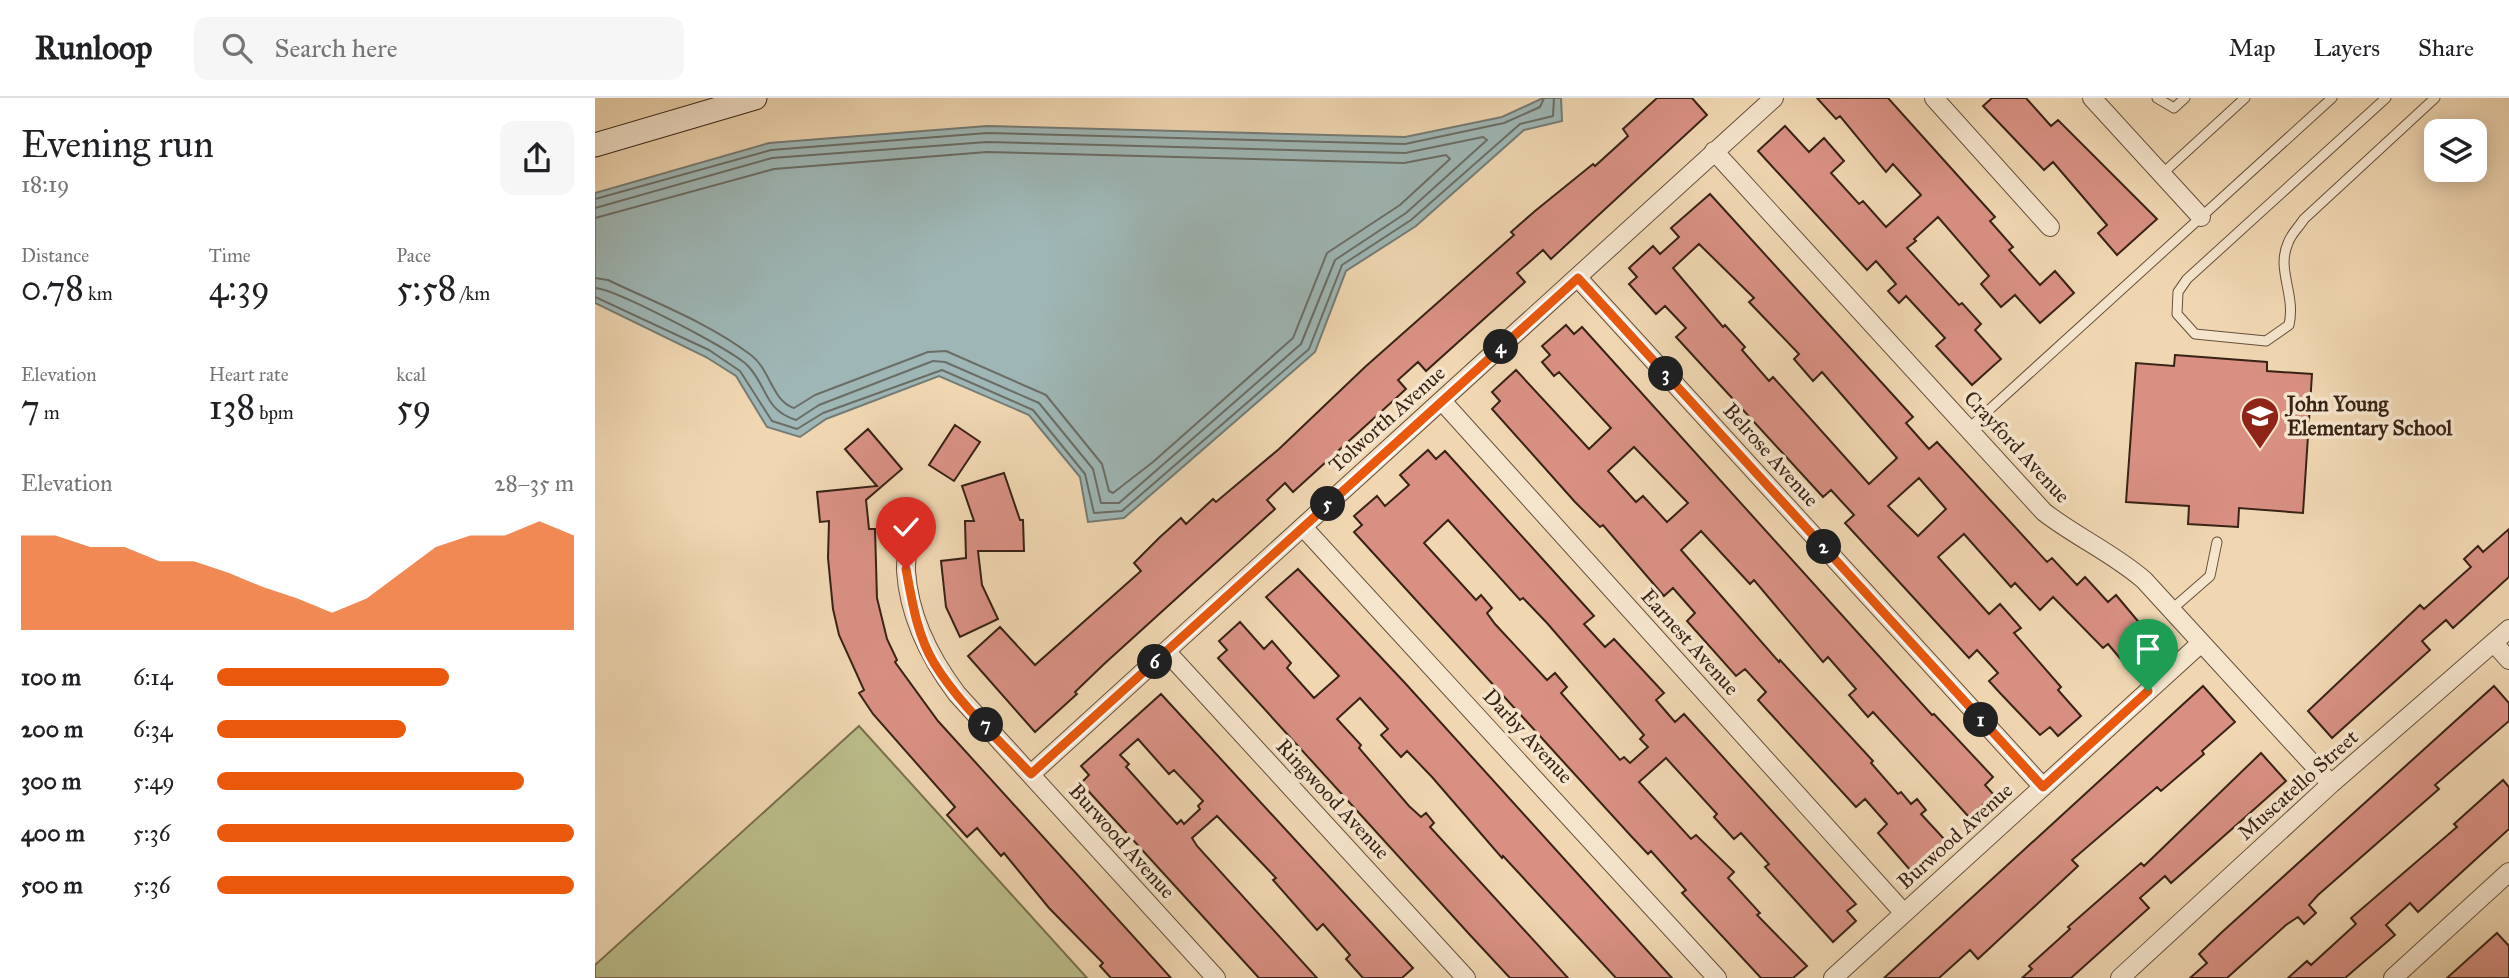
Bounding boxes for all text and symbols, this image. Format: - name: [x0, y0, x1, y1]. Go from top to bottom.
- search box: [194, 17, 684, 80]
- text: Runloop: [35, 28, 152, 68]
- icon: search: [218, 29, 256, 67]
- text: Search here: [274, 32, 397, 64]
- text: Map: [2229, 33, 2276, 63]
- text: Layers: [2314, 33, 2380, 63]
- text: Share: [2418, 33, 2474, 63]
- map controls: [2424, 119, 2487, 182]
- button: layers: [2424, 119, 2487, 182]
- text: Evening run: [21, 121, 214, 167]
- button: share: [500, 121, 574, 195]
- text: 18:19: [21, 170, 69, 198]
- text: Distance: [21, 244, 89, 267]
- text: Time: [209, 244, 251, 267]
- text: Pace: [396, 244, 431, 267]
- text: 0.78: [21, 267, 84, 310]
- text: 4:39: [209, 267, 270, 310]
- text: 5:58: [396, 267, 456, 310]
- text: km: [84, 282, 113, 305]
- text: /km: [456, 282, 490, 305]
- pin: 4: [1483, 330, 1518, 364]
- text: 4: [1495, 335, 1506, 358]
- pin: 3: [1649, 356, 1683, 392]
- street label: Tolworth Avenue: [1323, 360, 1451, 478]
- text: 3: [1662, 362, 1669, 385]
- text: Elevation: [21, 363, 96, 386]
- text: Heart rate: [209, 363, 289, 386]
- text: kcal: [396, 363, 426, 386]
- street label: Crayford Avenue: [1958, 385, 2076, 509]
- text: 7: [21, 386, 40, 429]
- text: 138: [209, 386, 255, 429]
- text: 59: [396, 386, 431, 429]
- place label: John Young Elementary School: [2284, 391, 2453, 441]
- school or university icon: John Young Elementary School: [2239, 395, 2281, 450]
- street label: Belrose Avenue: [1718, 398, 1825, 512]
- text: m: [40, 401, 60, 424]
- text: bpm: [255, 401, 294, 424]
- text: Elevation: [21, 469, 112, 497]
- text: 28–35 m: [494, 469, 574, 497]
- pin: 5: [1311, 486, 1345, 522]
- text: 5: [1323, 492, 1332, 515]
- pin: [876, 497, 936, 569]
- icon: check: [887, 508, 925, 546]
- pin: 2: [1807, 530, 1841, 564]
- text: 2: [1819, 535, 1828, 558]
- street label: Earnest Avenue: [1635, 583, 1745, 701]
- pin: [2118, 619, 2178, 691]
- icon: arrive: [2129, 630, 2167, 668]
- pin: 6: [1137, 644, 1173, 680]
- text: 6: [1150, 650, 1159, 673]
- text: 100 m: [21, 663, 81, 691]
- text: 6:14: [133, 663, 173, 691]
- street label: Darby Avenue: [1477, 683, 1579, 789]
- pin: 1: [1963, 702, 1999, 738]
- pin: 7: [969, 708, 1003, 742]
- text: 1: [1977, 708, 1984, 731]
- text: 7: [980, 713, 991, 736]
- text: 200 m: [21, 715, 83, 743]
- text: 6:34: [133, 715, 173, 743]
- street label: Muscatello Street: [2232, 724, 2364, 846]
- street label: Ringwood Avenue: [1271, 733, 1396, 865]
- text: 300 m: [21, 767, 81, 795]
- text: 5:49: [133, 767, 175, 795]
- street label: Burwood Avenue: [1892, 777, 2018, 895]
- street label: Burwood Avenue: [1063, 778, 1181, 904]
- text: 400 m: [21, 819, 85, 847]
- text: 5:36: [133, 819, 170, 847]
- text: 500 m: [21, 871, 83, 899]
- text: 5:36: [133, 871, 170, 899]

